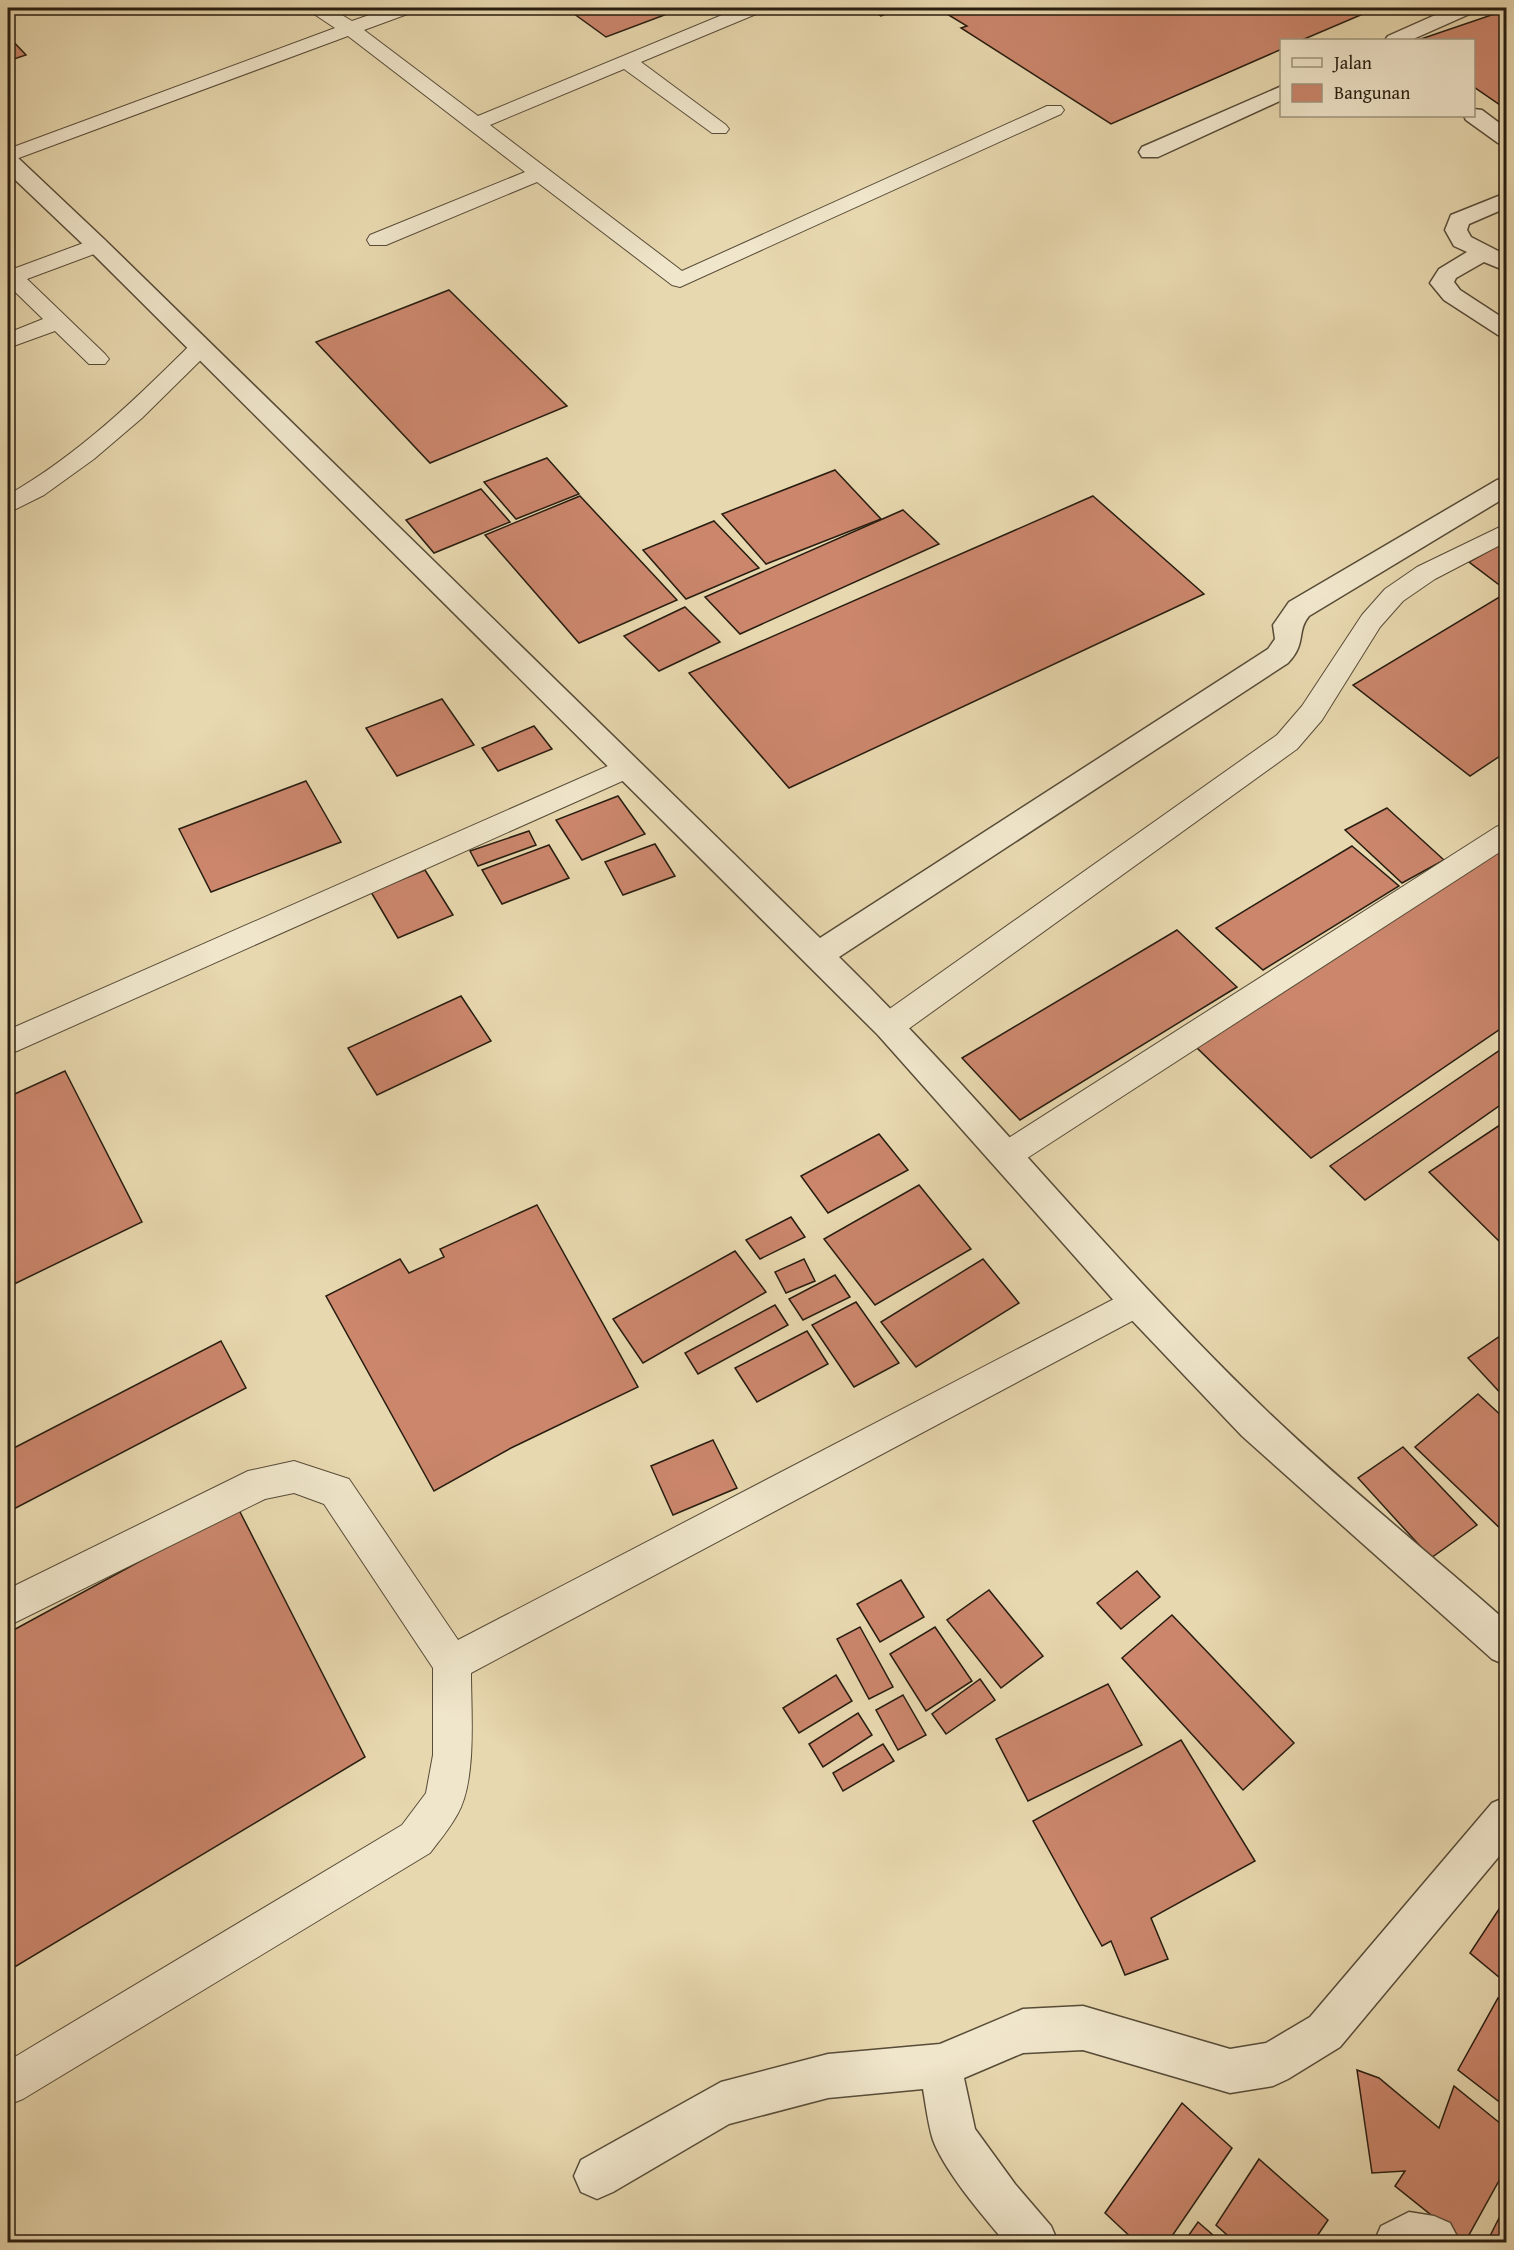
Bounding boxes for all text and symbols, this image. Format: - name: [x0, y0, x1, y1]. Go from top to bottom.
- legend: [1280, 39, 1475, 117]
- text: Jalan: [1332, 49, 1372, 76]
- text: Bangunan: [1334, 79, 1410, 106]

